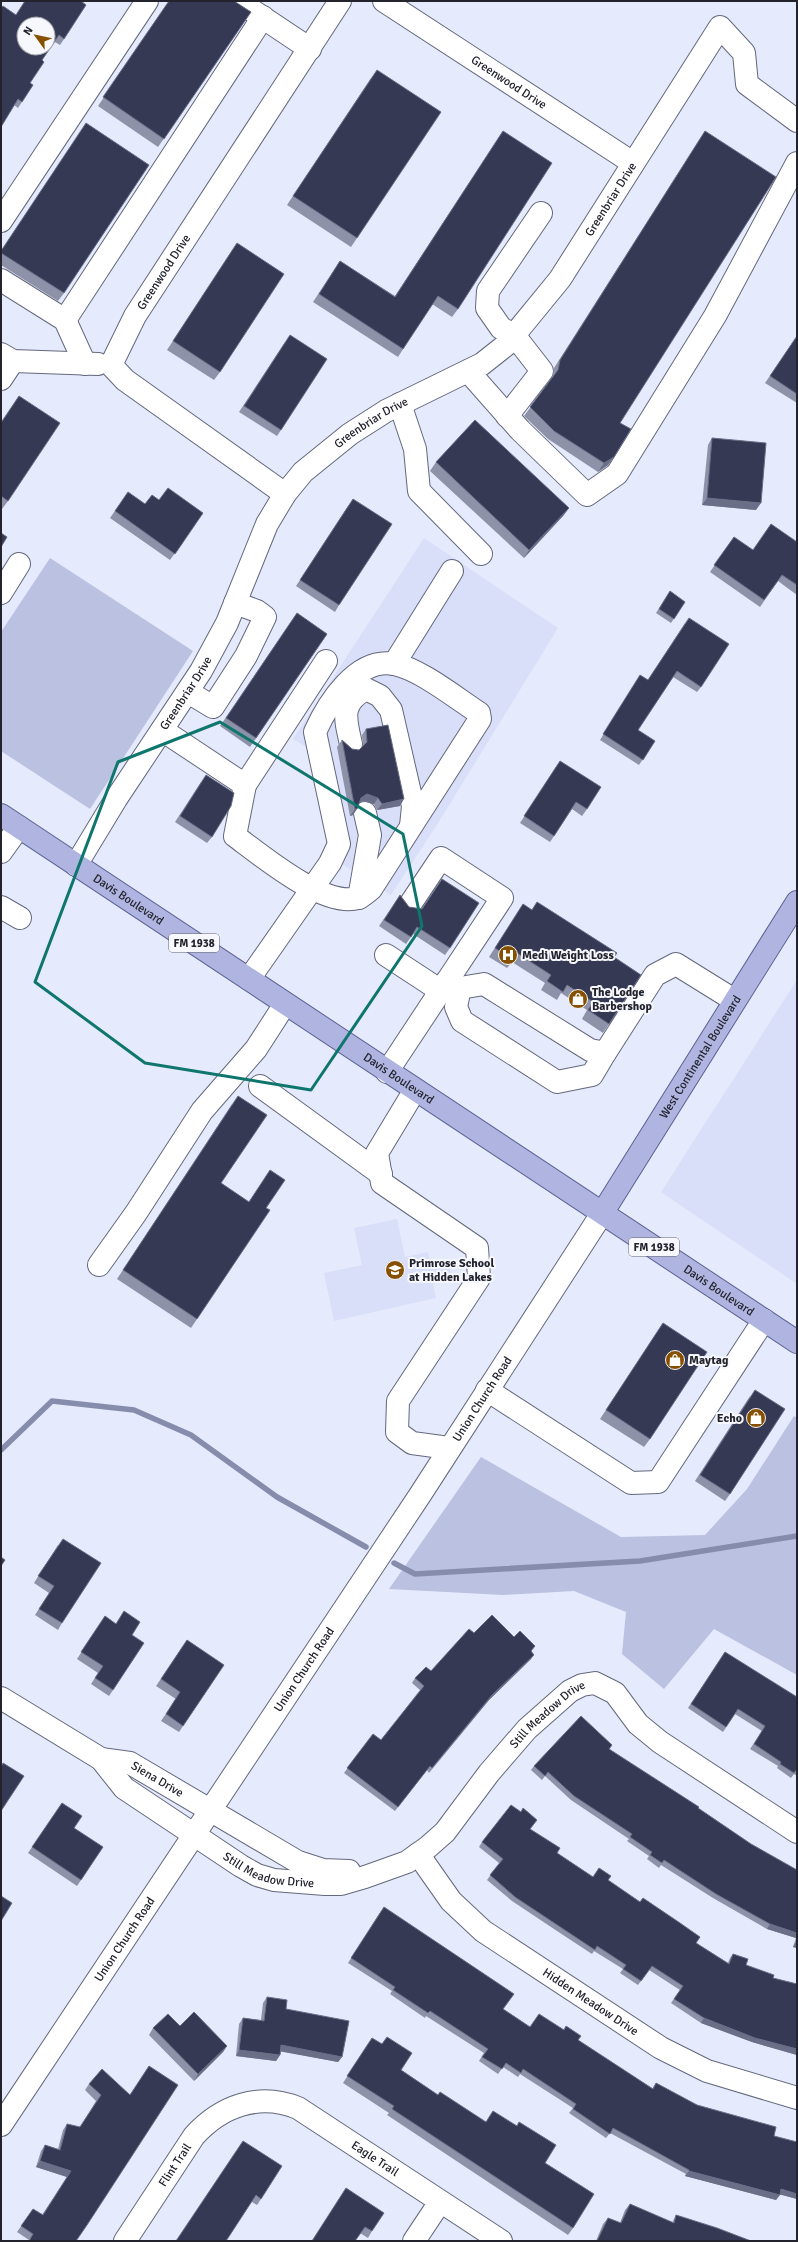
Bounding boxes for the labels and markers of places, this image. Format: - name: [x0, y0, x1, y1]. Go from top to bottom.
- hospital icon: Medi Weight Loss: [497, 944, 519, 966]
- place label: Medi Weight Loss: [522, 948, 614, 963]
- place label: The Lodge Barbershop: [592, 985, 653, 1014]
- shop icon: The Lodge Barbershop: [567, 988, 589, 1010]
- place label: Primrose School at Hidden Lakes: [409, 1256, 494, 1285]
- school or university icon: Primrose School at Hidden Lakes: [384, 1259, 406, 1281]
- shop icon: Maytag: [664, 1349, 686, 1371]
- place label: Maytag: [689, 1353, 729, 1368]
- shop icon: Echo: [745, 1407, 767, 1429]
- place label: Echo: [717, 1411, 742, 1426]

